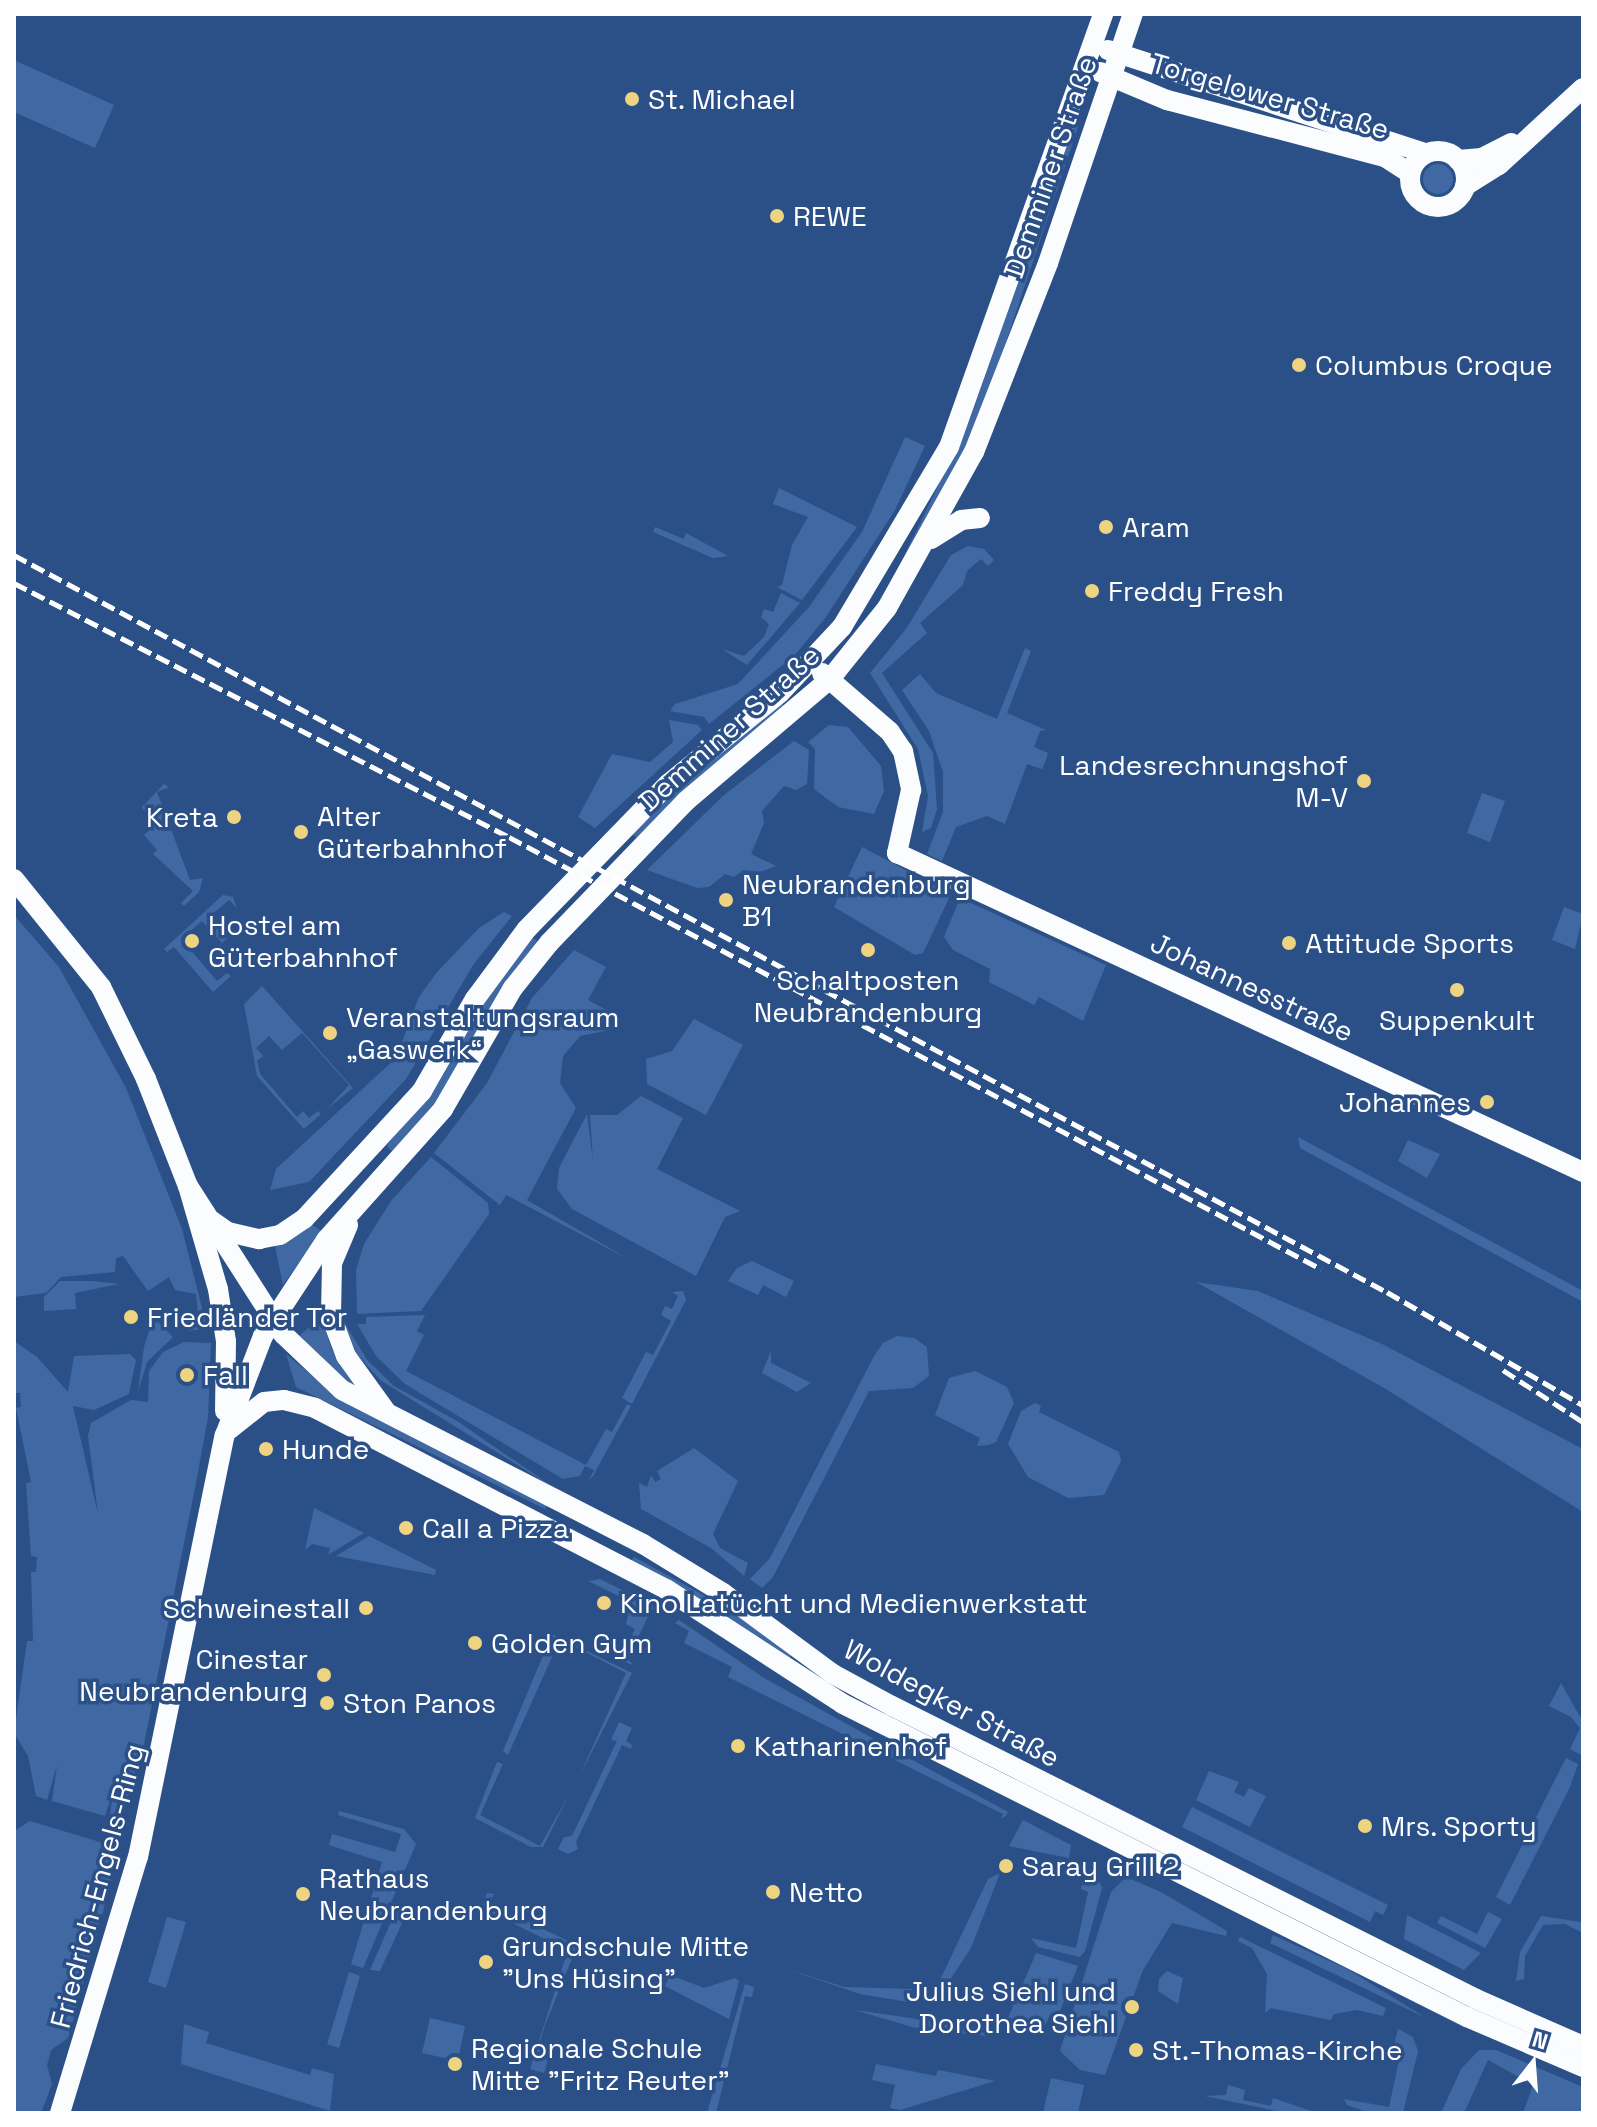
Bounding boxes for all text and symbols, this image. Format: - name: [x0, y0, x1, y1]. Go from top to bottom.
- street label: Torgelower Straße: [1147, 46, 1393, 146]
- street label: Demminer Straße: [996, 52, 1104, 282]
- place label: St. Michael: [648, 82, 796, 116]
- marker: St. Michael: [623, 90, 641, 108]
- place label: REWE: [793, 199, 867, 233]
- marker: REWE: [768, 207, 786, 225]
- place label: Columbus Croque: [1315, 348, 1553, 382]
- marker: Columbus Croque: [1290, 356, 1308, 374]
- place label: Aram: [1122, 510, 1190, 544]
- marker: Aram: [1097, 518, 1115, 536]
- place label: Freddy Fresh: [1108, 574, 1284, 608]
- marker: Freddy Fresh: [1083, 582, 1101, 600]
- street label: Demminer Straße: [632, 638, 826, 818]
- place label: Landesrechnungshof M-V: [1059, 748, 1348, 814]
- marker: Landesrechnungshof M-V: [1355, 772, 1373, 790]
- place label: Alter Güterbahnhof: [317, 799, 507, 865]
- place label: Kreta: [146, 800, 218, 834]
- marker: Kreta: [225, 808, 243, 826]
- marker: Alter Güterbahnhof: [292, 823, 310, 841]
- place label: Neubrandenburg B1: [742, 867, 971, 933]
- marker: Neubrandenburg B1: [717, 891, 735, 909]
- place label: Hostel am Güterbahnhof: [208, 908, 398, 974]
- street label: Johannesstraße: [1145, 925, 1359, 1049]
- place label: Attitude Sports: [1305, 926, 1514, 960]
- marker: Hostel am Güterbahnhof: [183, 932, 201, 950]
- marker: Attitude Sports: [1280, 934, 1298, 952]
- marker: Schaltposten Neubrandenburg: [859, 941, 877, 959]
- place label: Schaltposten Neubrandenburg: [754, 963, 982, 1029]
- marker: Suppenkult: [1448, 981, 1466, 999]
- place label: Veranstaltungsraum „Gaswerk“: [346, 1000, 619, 1066]
- place label: Suppenkult: [1379, 1003, 1535, 1037]
- marker: Veranstaltungsraum „Gaswerk“: [321, 1024, 339, 1042]
- place label: Johannes: [1339, 1085, 1471, 1119]
- marker: Johannes: [1478, 1093, 1496, 1111]
- place label: Friedländer Tor: [147, 1300, 348, 1334]
- marker: Friedländer Tor: [122, 1308, 140, 1326]
- place label: Fall: [203, 1358, 248, 1392]
- marker: Fall: [178, 1366, 196, 1384]
- place label: Hunde: [282, 1432, 369, 1466]
- marker: Hunde: [257, 1440, 275, 1458]
- place label: Call a Pizza: [422, 1511, 569, 1545]
- marker: Call a Pizza: [397, 1519, 415, 1537]
- place label: Kino Latücht und Medienwerkstatt: [620, 1586, 1088, 1620]
- place label: Schweinestall: [163, 1591, 350, 1625]
- marker: Kino Latücht und Medienwerkstatt: [595, 1594, 613, 1612]
- marker: Schweinestall: [357, 1599, 375, 1617]
- place label: Golden Gym: [491, 1626, 652, 1660]
- street label: Woldegker Straße: [838, 1632, 1066, 1774]
- marker: Golden Gym: [466, 1634, 484, 1652]
- place label: Cinestar Neubrandenburg: [79, 1642, 308, 1708]
- marker: Cinestar Neubrandenburg: [315, 1666, 333, 1684]
- place label: Ston Panos: [343, 1686, 496, 1720]
- marker: Ston Panos: [318, 1694, 336, 1712]
- place label: Katharinenhof: [754, 1729, 947, 1763]
- marker: Katharinenhof: [729, 1737, 747, 1755]
- street label: Friedrich-Engels-Ring: [43, 1740, 151, 2032]
- place label: Mrs. Sporty: [1381, 1809, 1538, 1843]
- marker: Mrs. Sporty: [1356, 1817, 1374, 1835]
- place label: Saray Grill 2: [1022, 1849, 1179, 1883]
- marker: Saray Grill 2: [997, 1857, 1015, 1875]
- place label: Rathaus Neubrandenburg: [319, 1861, 548, 1927]
- place label: Netto: [789, 1875, 863, 1909]
- marker: Netto: [764, 1883, 782, 1901]
- marker: Rathaus Neubrandenburg: [294, 1885, 312, 1903]
- place label: Grundschule Mitte "Uns Hüsing": [502, 1929, 749, 1995]
- marker: Grundschule Mitte "Uns Hüsing": [477, 1953, 495, 1971]
- place label: Julius Siehl und Dorothea Siehl: [906, 1974, 1116, 2040]
- marker: Julius Siehl und Dorothea Siehl: [1123, 1998, 1141, 2016]
- north arrow: [1493, 2023, 1573, 2103]
- text: N: [1529, 2025, 1551, 2056]
- place label: Regionale Schule Mitte "Fritz Reuter": [471, 2031, 730, 2097]
- place label: St.-Thomas-Kirche: [1152, 2033, 1402, 2067]
- marker: St.-Thomas-Kirche: [1127, 2041, 1145, 2059]
- marker: Regionale Schule Mitte "Fritz Reuter": [446, 2055, 464, 2073]

